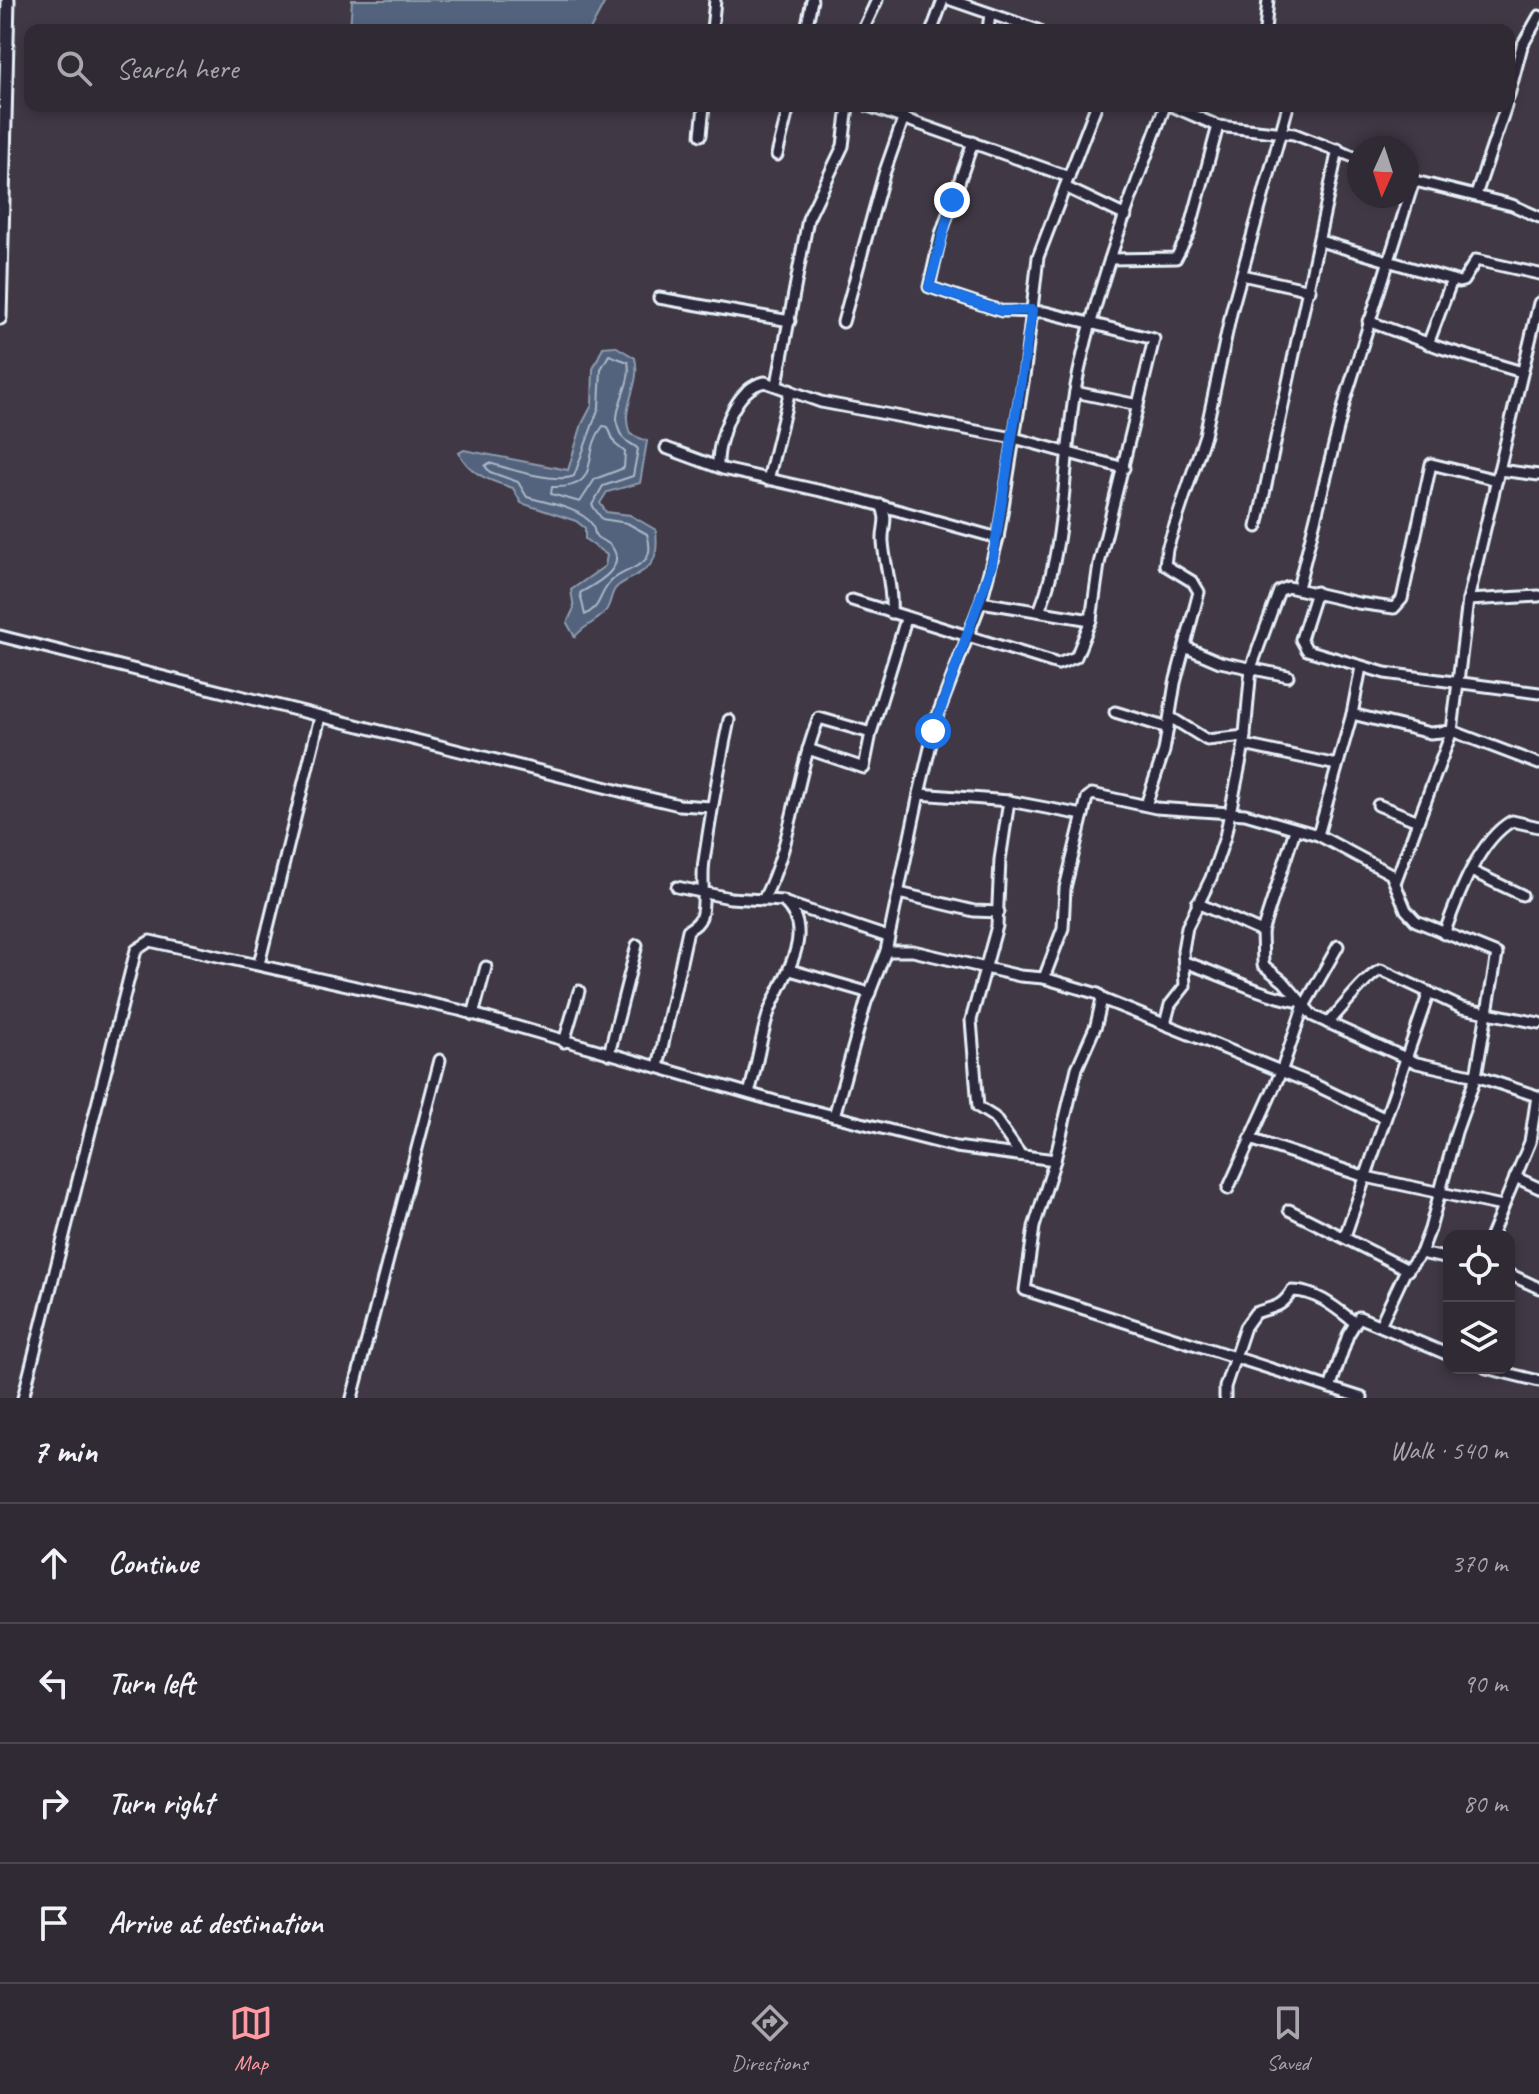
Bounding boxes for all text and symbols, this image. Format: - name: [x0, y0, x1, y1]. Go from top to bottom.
- search box: [24, 24, 1515, 112]
- icon: search: [52, 46, 96, 90]
- text: Search here: [116, 49, 238, 87]
- north arrow: [1347, 136, 1419, 208]
- route end: [934, 182, 970, 218]
- route start: [915, 713, 951, 749]
- map controls: [1443, 1230, 1515, 1374]
- button: locate: [1443, 1230, 1515, 1302]
- button: layers: [1443, 1302, 1515, 1374]
- text: 7 min: [32, 1429, 97, 1472]
- text: Walk · 540 m: [1390, 1434, 1507, 1467]
- icon: ahead: [32, 1541, 76, 1585]
- text: Continue: [108, 1544, 198, 1582]
- text: 370 m: [1451, 1547, 1507, 1580]
- icon: left: [32, 1661, 76, 1705]
- text: Turn left: [108, 1664, 195, 1702]
- text: 90 m: [1463, 1667, 1507, 1700]
- icon: right: [32, 1781, 76, 1825]
- text: Turn right: [108, 1784, 213, 1822]
- text: 80 m: [1463, 1787, 1507, 1820]
- icon: arrive: [32, 1901, 76, 1945]
- text: Arrive at destination: [108, 1904, 323, 1942]
- tab: Map: [229, 2001, 273, 2077]
- tab: Directions: [731, 2001, 808, 2077]
- tab: Saved: [1266, 2001, 1310, 2077]

